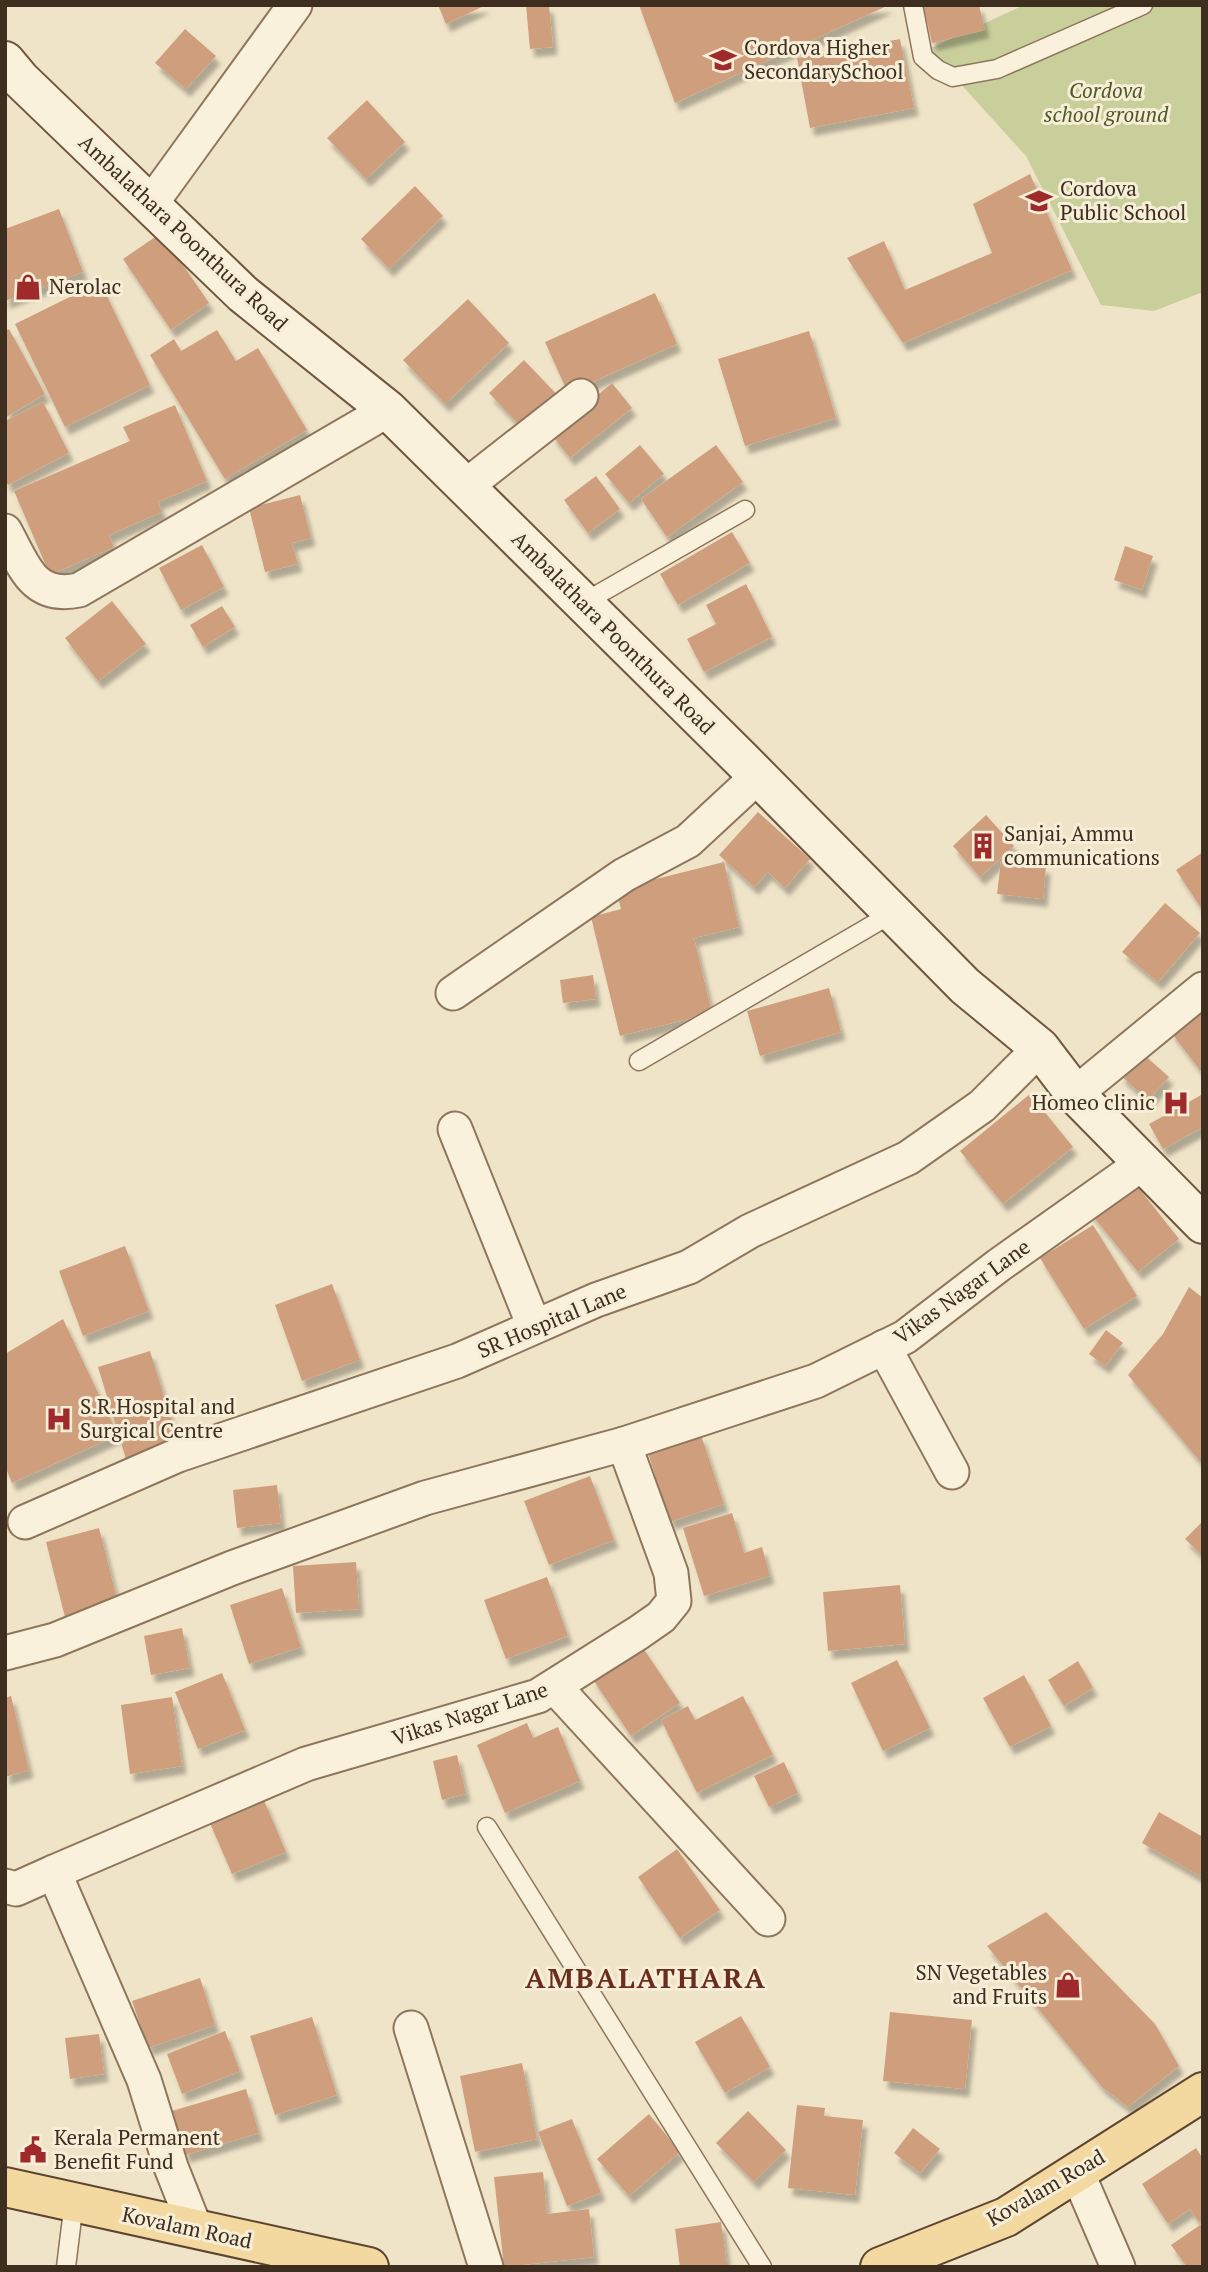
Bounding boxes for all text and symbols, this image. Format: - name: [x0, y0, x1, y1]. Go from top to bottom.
- place label: Cordova Higher SecondarySchool: [744, 33, 904, 85]
- school or university icon: Cordova Higher SecondarySchool: [708, 45, 738, 75]
- park label: Cordova school ground: [1044, 76, 1169, 128]
- street label: Ambalathara Poonthura Road: [73, 128, 295, 337]
- place label: Cordova Public School: [1060, 174, 1186, 226]
- school or university icon: Cordova Public School: [1024, 186, 1054, 216]
- shop icon: Nerolac: [13, 272, 43, 302]
- place label: Nerolac: [49, 272, 121, 300]
- street label: Ambalathara Poonthura Road: [506, 525, 722, 740]
- place label: Sanjai, Ammu communications: [1004, 819, 1160, 871]
- building icon: Sanjai, Ammu communications: [968, 831, 998, 861]
- place label: Homeo clinic: [1032, 1088, 1155, 1116]
- hospital icon: Homeo clinic: [1161, 1088, 1191, 1118]
- street label: Vikas Nagar Lane: [888, 1232, 1035, 1350]
- street label: SR Hospital Lane: [473, 1276, 630, 1364]
- place label: S.R.Hospital and Surgical Centre: [80, 1392, 235, 1444]
- hospital icon: S.R.Hospital and Surgical Centre: [44, 1404, 74, 1434]
- street label: Vikas Nagar Lane: [388, 1675, 551, 1751]
- place label: SN Vegetables and Fruits: [915, 1958, 1047, 2010]
- district label: AMBALATHARA: [525, 1959, 767, 1996]
- shop icon: SN Vegetables and Fruits: [1053, 1970, 1083, 2000]
- place label: Kerala Permanent Benefit Fund: [54, 2123, 221, 2175]
- public building icon: Kerala Permanent Benefit Fund: [18, 2135, 48, 2165]
- street label: Kovalam Road: [981, 2142, 1110, 2232]
- street label: Kovalam Road: [120, 2200, 255, 2255]

